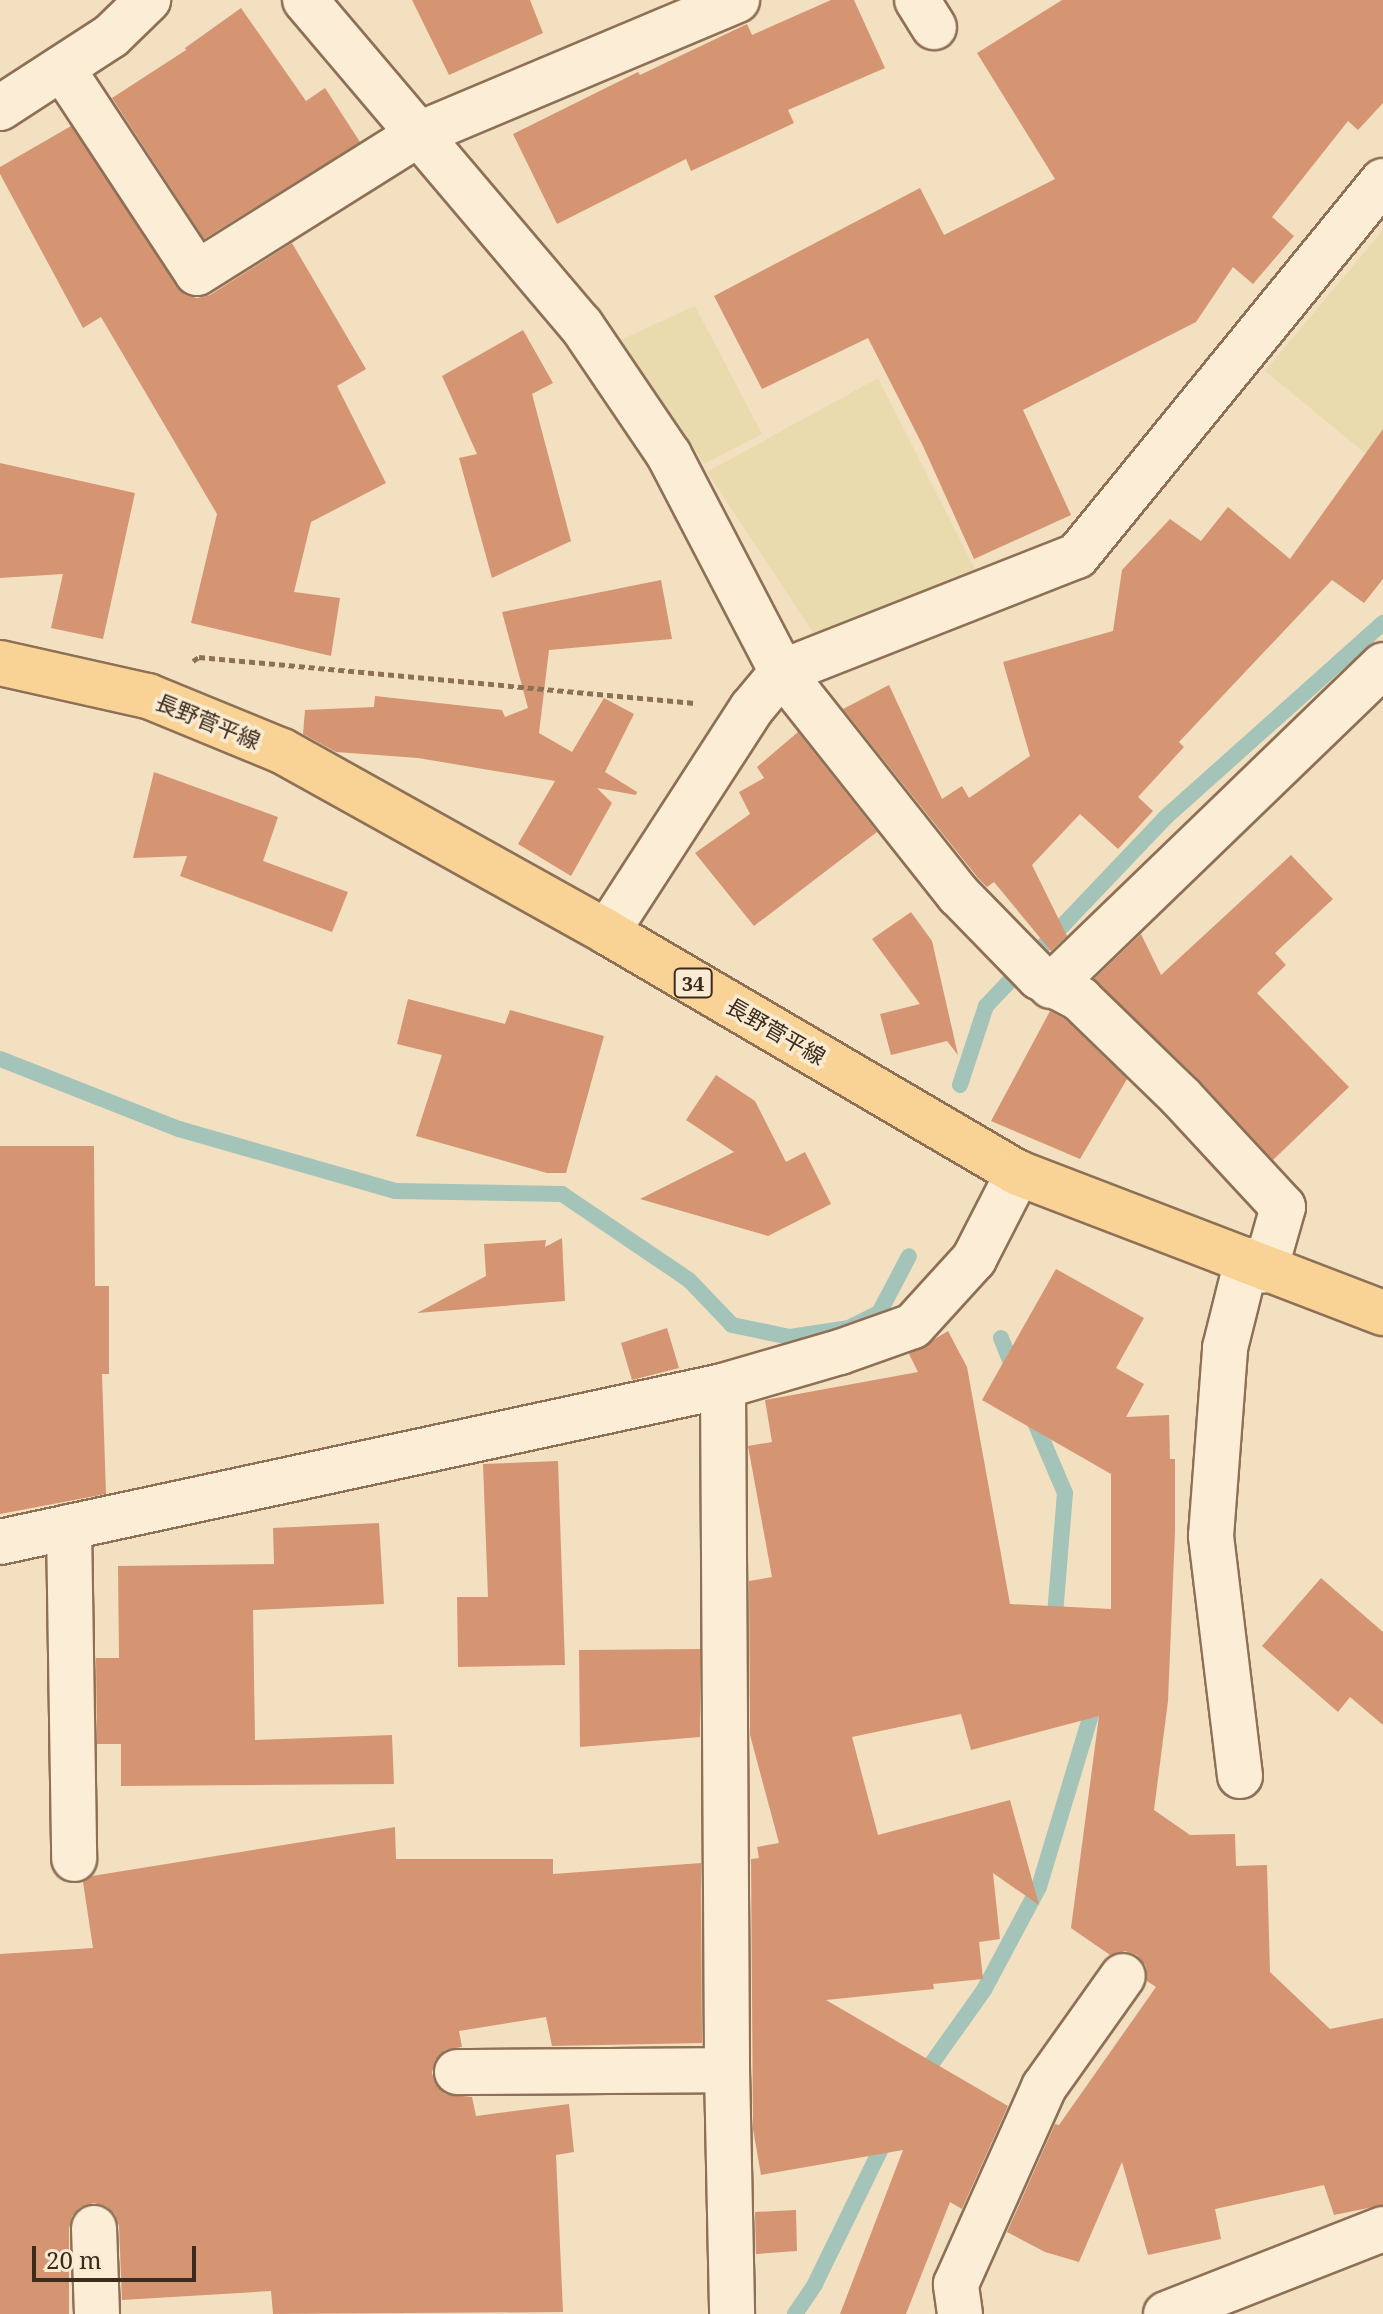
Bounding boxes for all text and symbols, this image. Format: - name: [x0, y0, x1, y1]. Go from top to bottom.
- street label: 長野菅平線: [152, 688, 264, 754]
- road number: 34: [673, 967, 713, 999]
- street label: 長野菅平線: [722, 992, 830, 1070]
- scale bar: [36, 2230, 200, 2280]
- text: 20 m: [46, 2243, 102, 2276]

